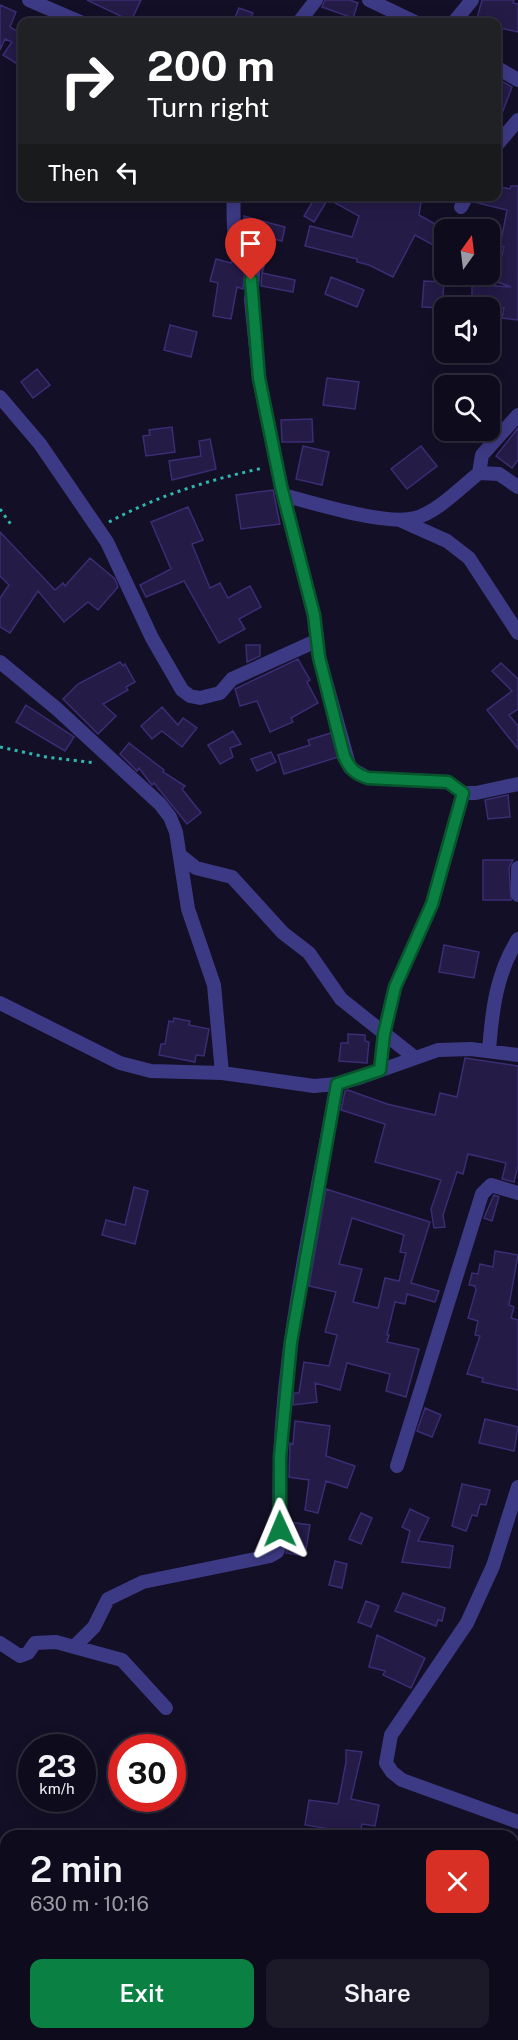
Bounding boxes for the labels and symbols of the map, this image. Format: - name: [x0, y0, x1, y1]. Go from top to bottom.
- pin: [225, 218, 276, 280]
- north arrow: [434, 219, 500, 285]
- position arrow: [248, 1497, 312, 1561]
- speed limit sign: 30: [108, 1734, 186, 1812]

